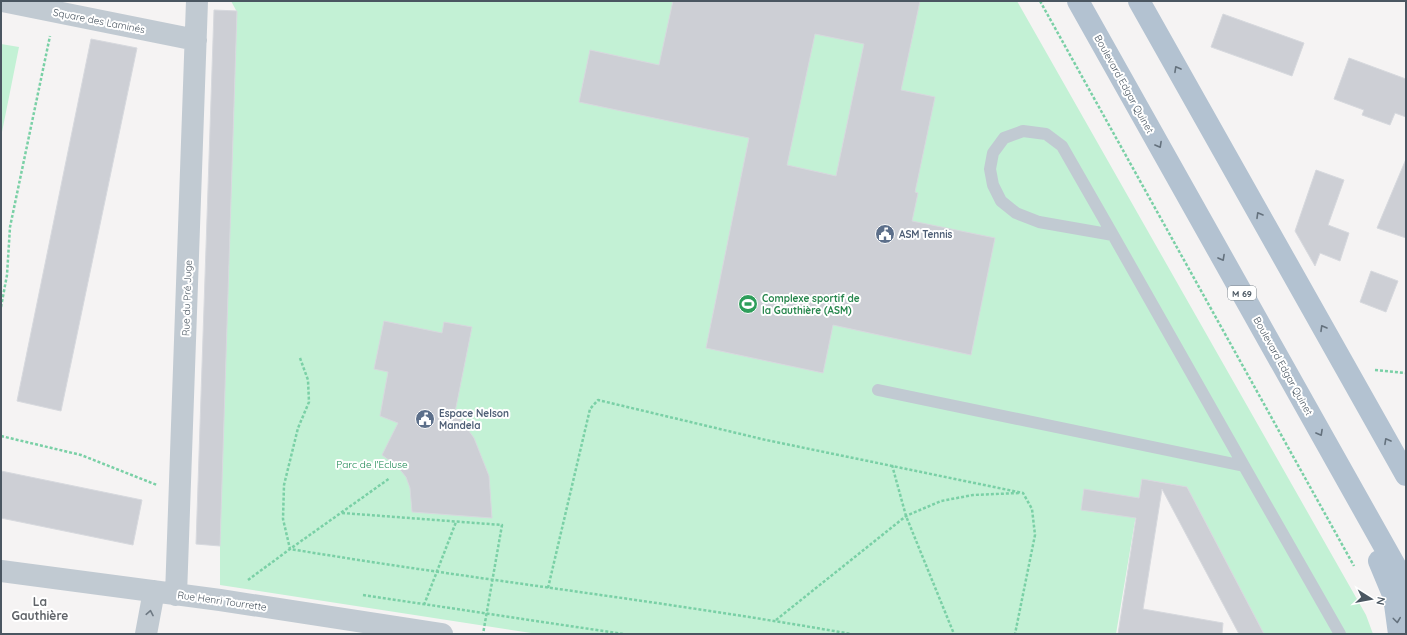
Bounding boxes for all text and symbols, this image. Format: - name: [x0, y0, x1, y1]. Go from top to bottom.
- street label: Square des Laminés: [52, 6, 146, 36]
- street label: Boulevard Edgar Quinet: [1091, 32, 1157, 136]
- one-way arrow: [1174, 66, 1182, 73]
- one-way arrow: [1154, 141, 1161, 148]
- one-way arrow: [1257, 212, 1264, 219]
- public building icon: ASM Tennis: [874, 223, 896, 245]
- place label: ASM Tennis: [899, 228, 953, 241]
- one-way arrow: [1218, 254, 1225, 261]
- street label: Rue du Pré Juge: [179, 259, 195, 336]
- road number: M 69: [1228, 286, 1256, 300]
- place label: Complexe sportif de la Gauthière (ASM): [762, 292, 860, 317]
- sports icon: Complexe sportif de la Gauthière (ASM): [737, 293, 759, 315]
- street label: Boulevard Edgar Quinet: [1250, 314, 1316, 418]
- one-way arrow: [1321, 325, 1328, 332]
- place label: Espace Nelson Mandela: [439, 407, 509, 432]
- public building icon: Espace Nelson Mandela: [414, 408, 436, 430]
- one-way arrow: [1315, 429, 1323, 436]
- one-way arrow: [1384, 438, 1392, 445]
- park label: Parc de l'Ecluse: [336, 458, 408, 471]
- north arrow: [1351, 579, 1391, 619]
- street label: Rue Henri Tourrette: [176, 588, 268, 614]
- district label: La Gauthière: [12, 594, 68, 623]
- text: N: [1373, 596, 1388, 606]
- one-way arrow: [145, 609, 153, 616]
- one-way arrow: [1392, 617, 1401, 623]

